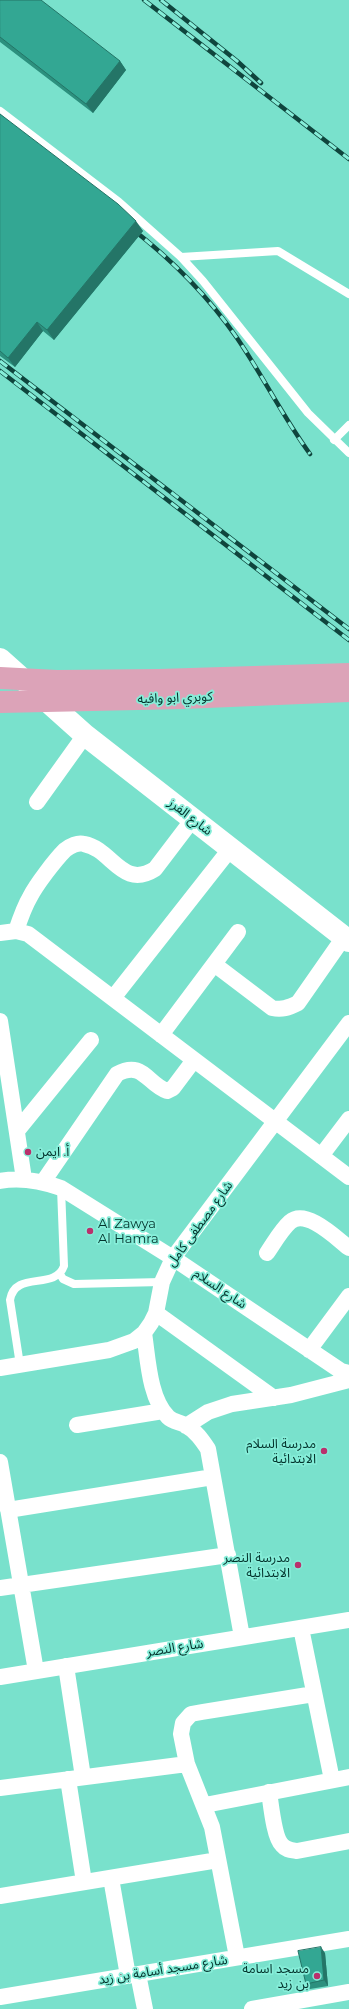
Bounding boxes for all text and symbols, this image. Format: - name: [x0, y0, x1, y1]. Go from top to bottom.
- street label: كوبري ابو وافيه: [137, 689, 213, 707]
- street label: شارع الفرز: [165, 795, 215, 839]
- place label: أ. ايمن: [36, 1144, 69, 1160]
- marker: أ. ايمن: [23, 1147, 33, 1157]
- street label: شارع مصطفى كامل: [164, 1178, 236, 1270]
- place label: Al Zawya Al Hamra: [98, 1216, 159, 1247]
- marker: Al Zawya Al Hamra: [85, 1226, 95, 1236]
- street label: شارع السلام: [191, 1266, 249, 1312]
- place label: مدرسة السلام الابتدائية: [246, 1436, 316, 1467]
- marker: مدرسة السلام الابتدائية: [319, 1446, 329, 1456]
- place label: مدرسة النصر الابتدائية: [224, 1550, 290, 1581]
- marker: مدرسة النصر الابتدائية: [293, 1560, 303, 1570]
- street label: شارع النصر: [146, 1636, 204, 1660]
- street label: شارع مسجد أسامة بن زيد: [97, 1952, 229, 1988]
- place label: مسجد اسامة بن زيد: [242, 1961, 309, 1992]
- marker: مسجد اسامة بن زيد: [312, 1971, 322, 1981]

